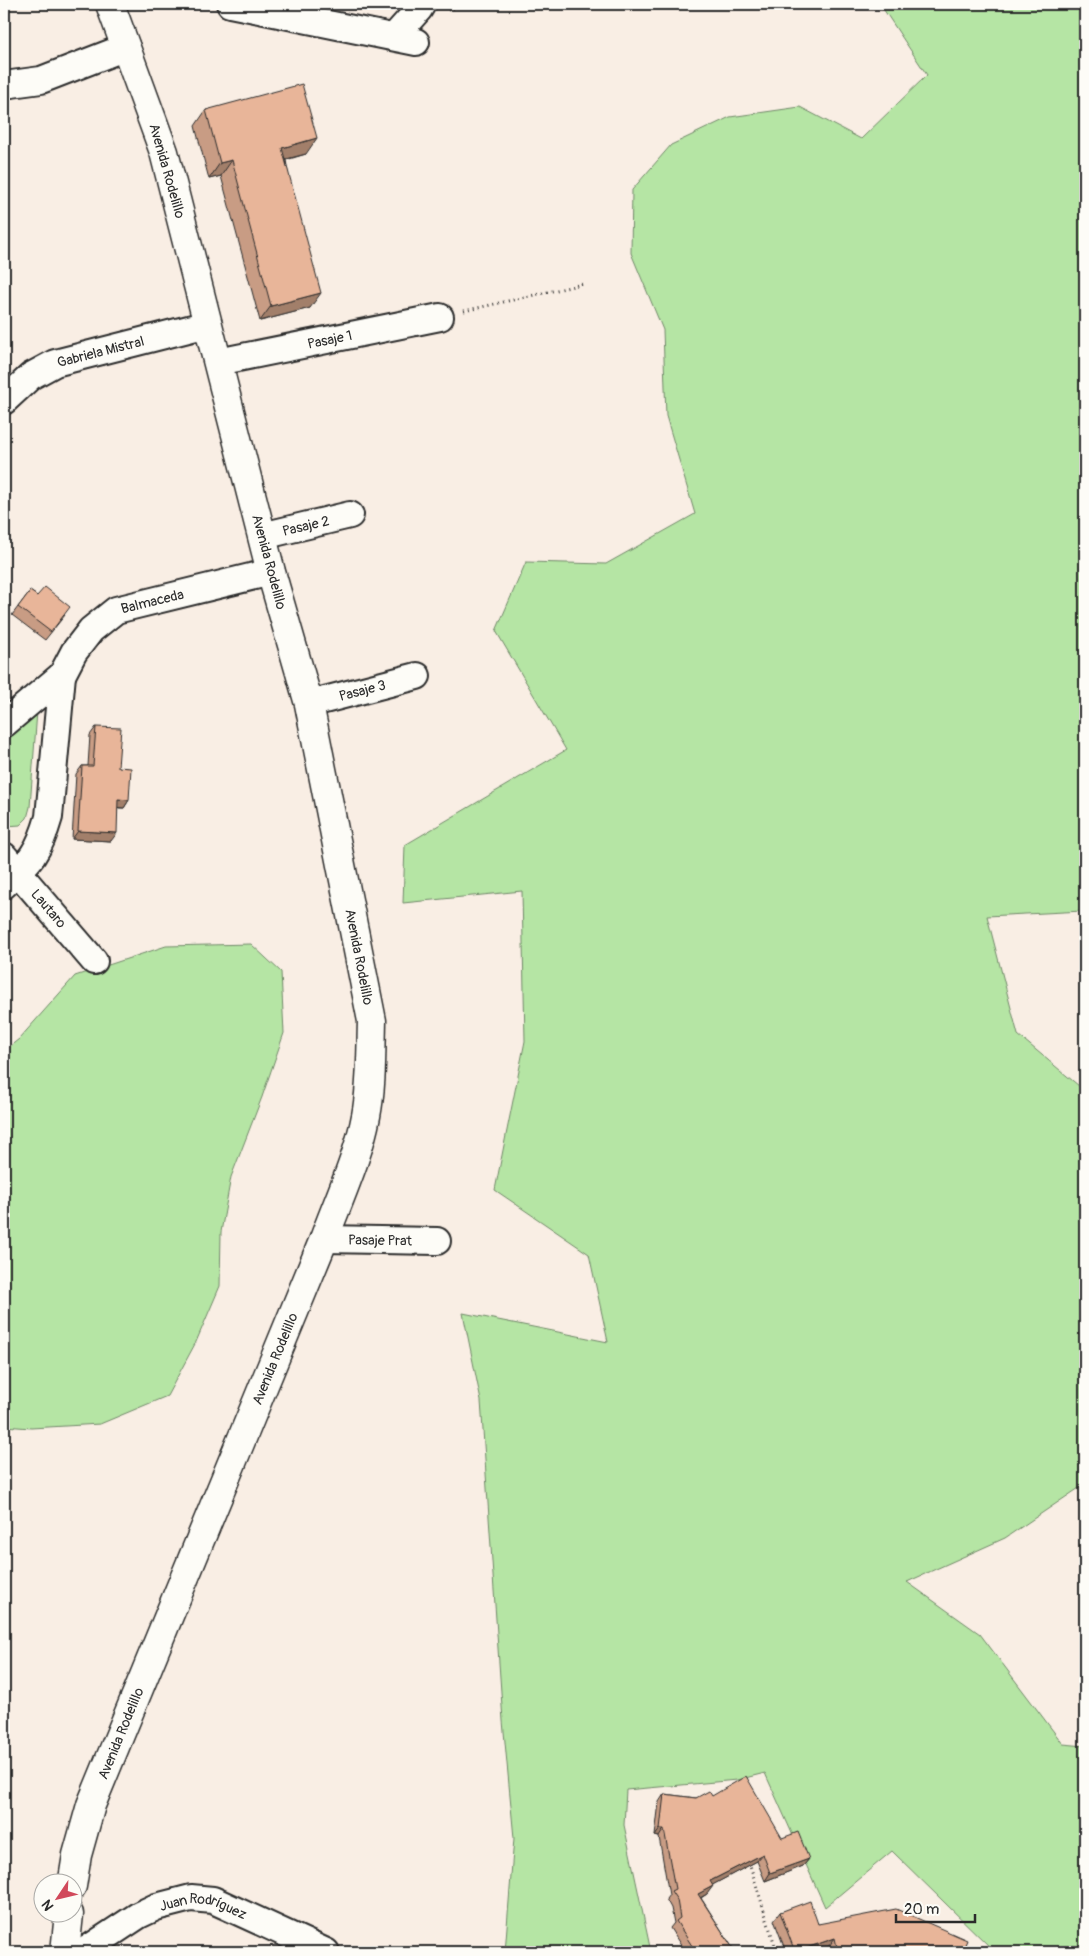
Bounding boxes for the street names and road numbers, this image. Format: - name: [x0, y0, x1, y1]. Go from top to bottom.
- street label: Avenida Rodelillo: [145, 122, 189, 221]
- street label: Pasaje 1: [306, 327, 354, 352]
- street label: Gabriela Mistral: [55, 332, 146, 371]
- street label: Pasaje 2: [281, 512, 331, 539]
- street label: Avenida Rodelillo: [248, 513, 290, 612]
- street label: Balmaceda: [119, 585, 185, 617]
- street label: Pasaje 3: [337, 676, 388, 704]
- street label: Lautaro: [28, 886, 71, 932]
- street label: Avenida Rodelillo: [341, 908, 377, 1007]
- street label: Pasaje Prat: [348, 1231, 412, 1249]
- street label: Avenida Rodelillo: [248, 1310, 301, 1407]
- street label: Avenida Rodelillo: [94, 1684, 147, 1782]
- street label: Juan Rodríguez: [158, 1889, 249, 1923]

